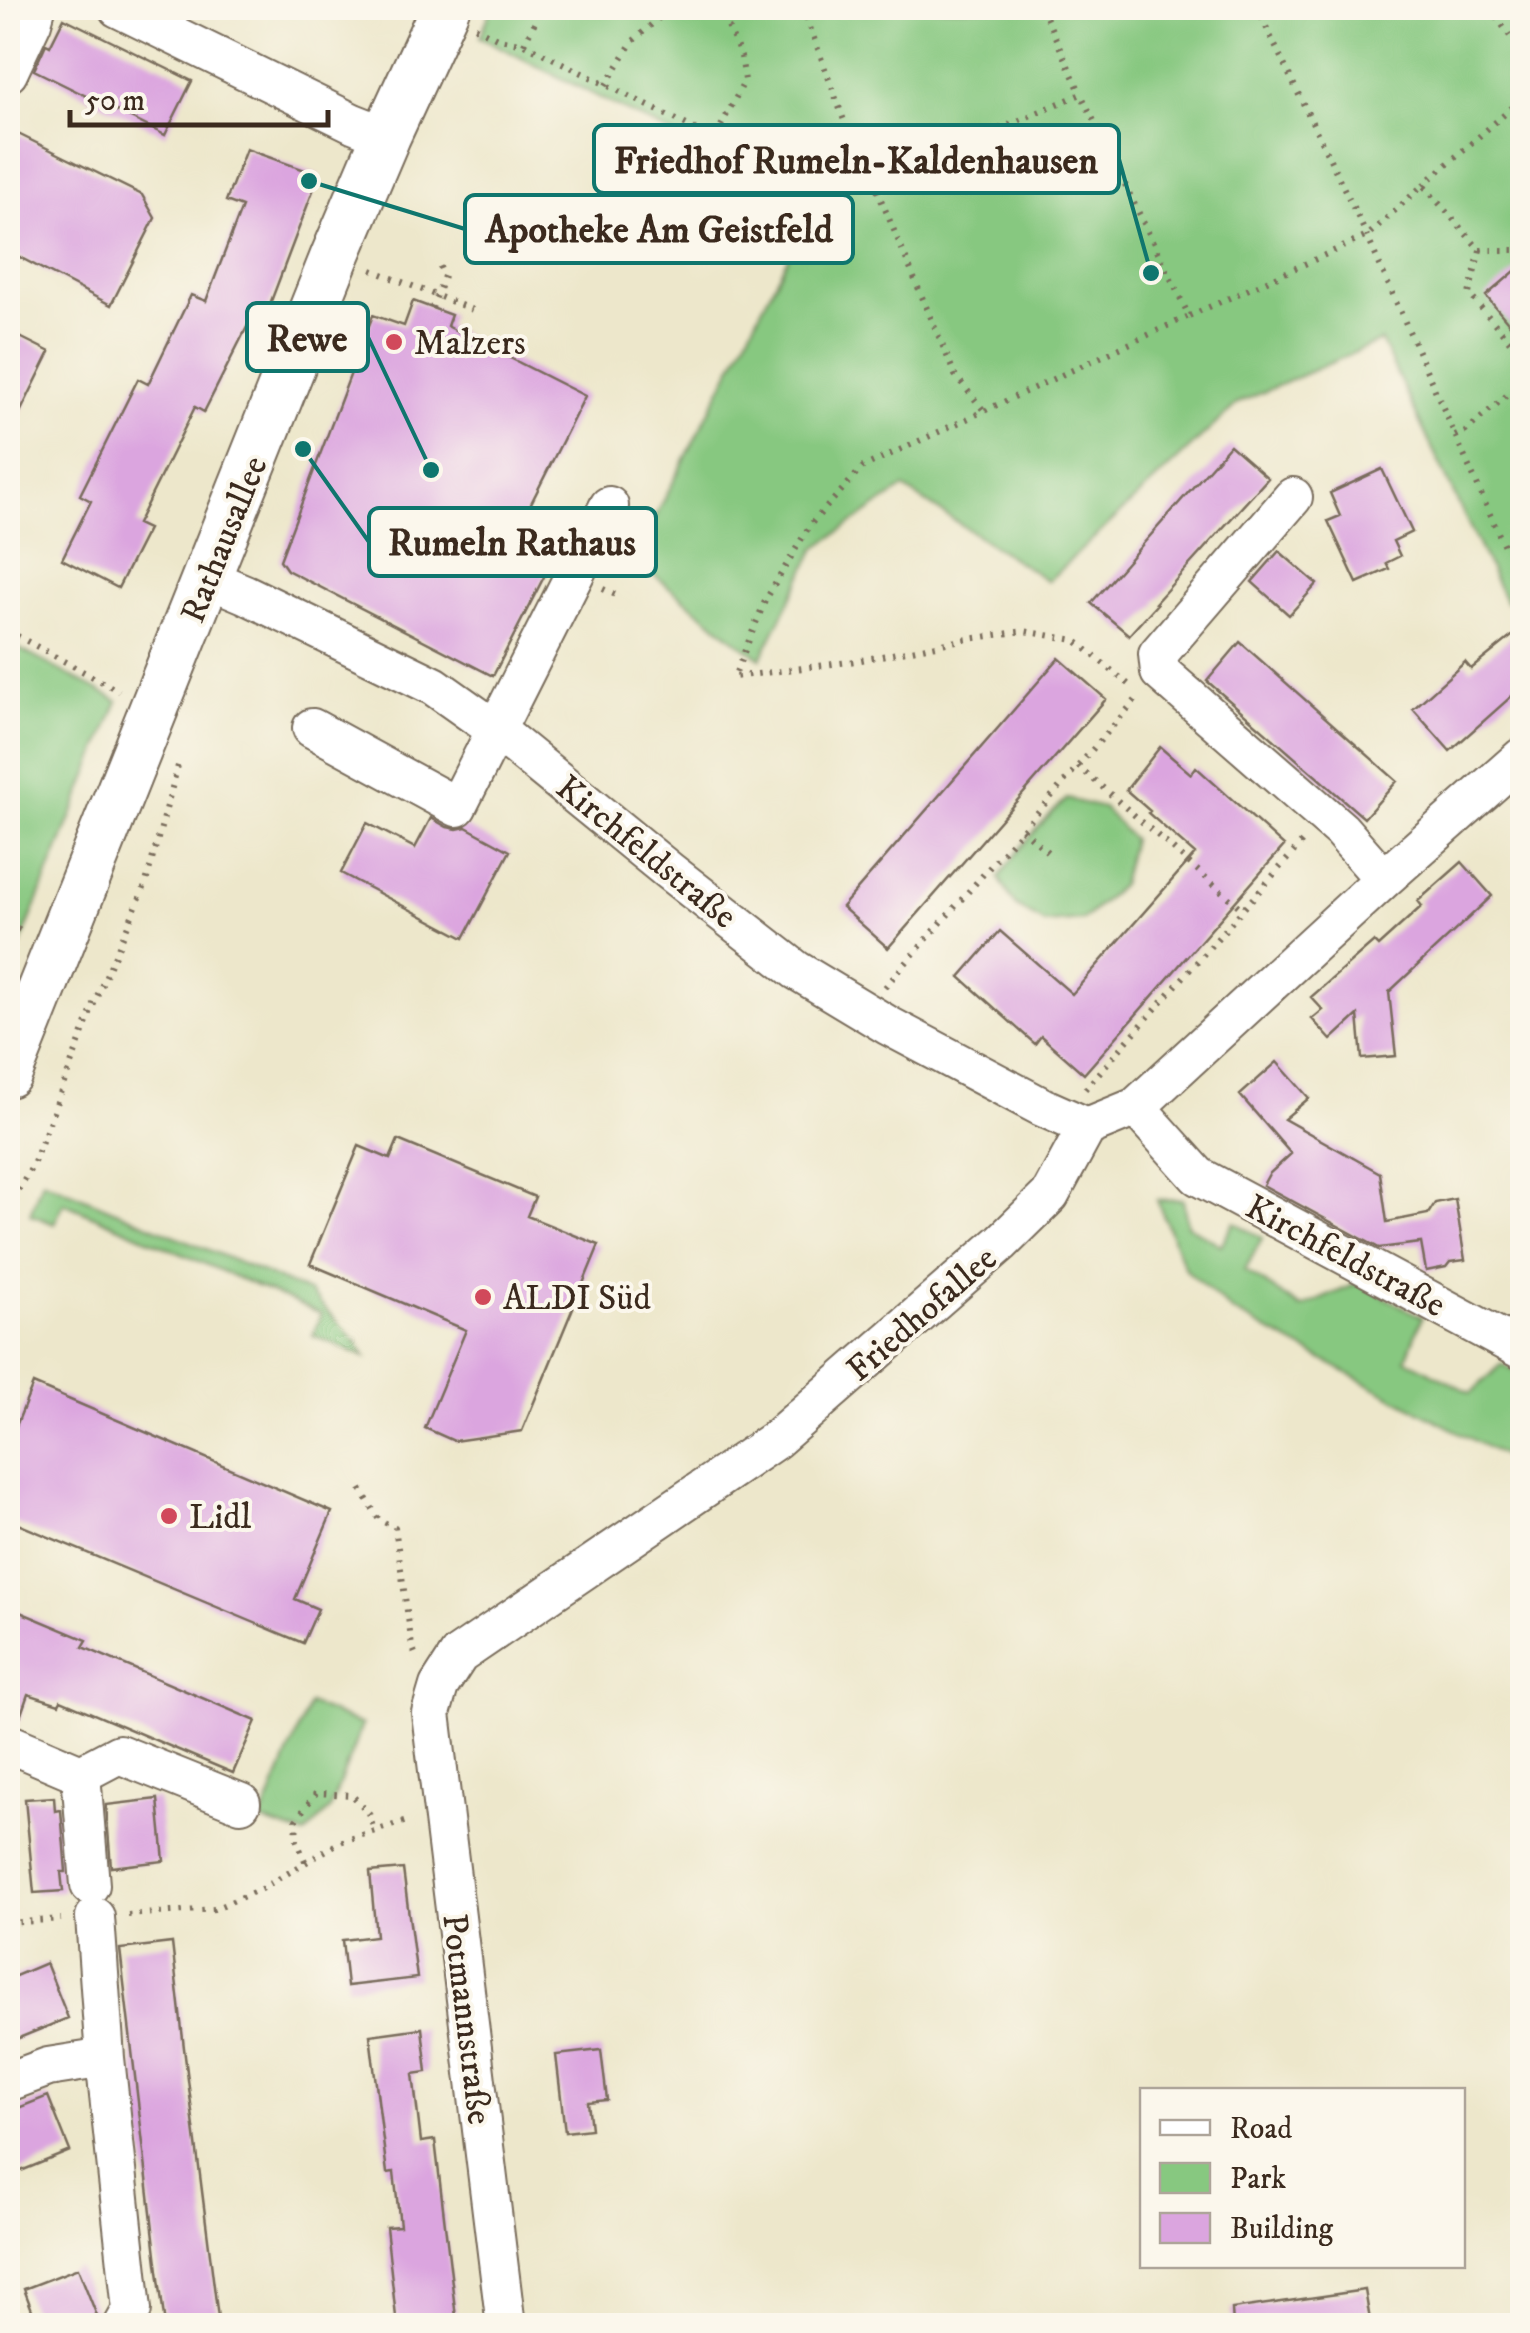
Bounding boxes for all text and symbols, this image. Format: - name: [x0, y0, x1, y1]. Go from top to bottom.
- scale bar: [70, 65, 328, 127]
- text: 50 m: [85, 83, 145, 120]
- callout: Friedhof Rumeln-Kaldenhausen: [594, 125, 1119, 193]
- text: Friedhof Rumeln-Kaldenhausen: [614, 138, 1098, 186]
- callout: Apotheke Am Geistfeld: [465, 195, 853, 263]
- text: Apotheke Am Geistfeld: [484, 207, 834, 255]
- callout: Rewe: [247, 303, 368, 371]
- text: Rewe: [267, 316, 348, 364]
- place label: Malzers: [414, 322, 526, 366]
- marker: Malzers: [383, 331, 405, 353]
- street label: Rathausallee: [172, 450, 278, 630]
- callout: Rumeln Rathaus: [369, 508, 656, 576]
- text: Rumeln Rathaus: [388, 520, 636, 568]
- street label: Kirchfeldstraße: [546, 766, 745, 939]
- street label: Kirchfeldstraße: [1238, 1186, 1452, 1328]
- street label: Friedhofallee: [838, 1237, 1006, 1392]
- place label: ALDI Süd: [503, 1277, 651, 1321]
- marker: ALDI Süd: [472, 1286, 494, 1308]
- place label: Lidl: [189, 1496, 252, 1540]
- marker: Lidl: [158, 1505, 180, 1527]
- street label: Potmannstraße: [431, 1911, 501, 2127]
- legend: [1140, 2088, 1465, 2268]
- text: Road: [1230, 2111, 1292, 2148]
- text: Park: [1230, 2161, 1286, 2198]
- text: Building: [1230, 2211, 1334, 2248]

